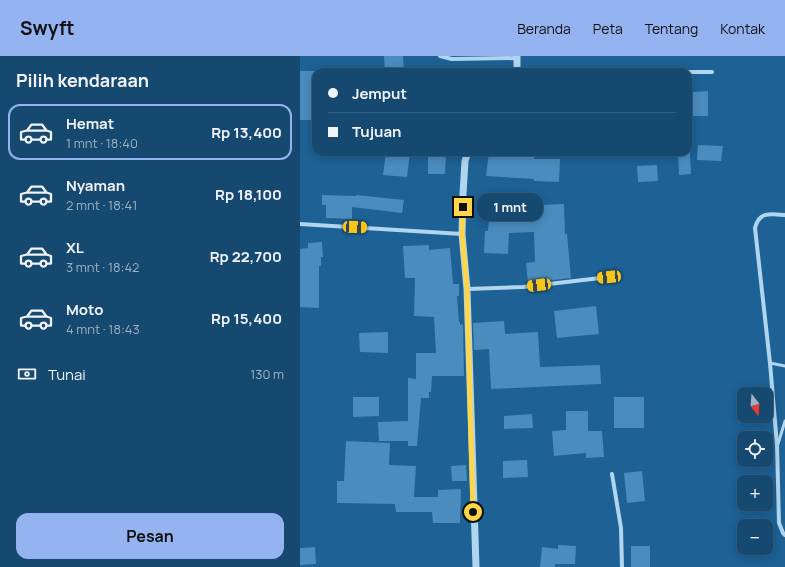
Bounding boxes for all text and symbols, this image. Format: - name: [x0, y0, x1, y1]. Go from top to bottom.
- text: Swyft: [20, 15, 74, 41]
- text: Beranda: [517, 19, 571, 38]
- text: Peta: [593, 19, 623, 38]
- text: Tentang: [645, 19, 698, 38]
- text: Kontak: [720, 19, 765, 38]
- text: Pilih kendaraan: [16, 68, 149, 92]
- text: Jemput: [352, 83, 407, 104]
- text: Hemat: [66, 113, 114, 134]
- icon: car: [18, 114, 54, 150]
- text: Tujuan: [352, 121, 401, 142]
- text: Rp 13,400: [211, 122, 282, 143]
- text: 1 mnt · 18:40: [66, 134, 138, 152]
- text: Nyaman: [66, 175, 125, 196]
- icon: car: [18, 176, 54, 212]
- text: Rp 18,100: [215, 184, 282, 205]
- callout: 1 mnt: [477, 193, 543, 221]
- text: 2 mnt · 18:41: [66, 196, 137, 214]
- route end: [454, 198, 472, 216]
- text: 1 mnt: [493, 198, 527, 216]
- car: [343, 220, 367, 234]
- text: XL: [66, 237, 84, 258]
- icon: car: [18, 238, 54, 274]
- text: Rp 22,700: [210, 246, 282, 267]
- text: 3 mnt · 18:42: [66, 258, 139, 276]
- car: [596, 270, 622, 284]
- car: [526, 278, 552, 292]
- text: Moto: [66, 299, 103, 320]
- icon: car: [18, 300, 54, 336]
- text: Rp 15,400: [211, 308, 282, 329]
- text: 4 mnt · 18:43: [66, 320, 140, 338]
- icon: cash: [16, 363, 38, 385]
- text: Tunai: [48, 364, 86, 385]
- text: 130 m: [250, 365, 284, 383]
- north arrow: [737, 387, 773, 423]
- map controls: [737, 387, 773, 555]
- button: locate: [737, 431, 773, 467]
- button: +: [737, 475, 773, 511]
- route start: [464, 503, 482, 521]
- button: Pesan: [16, 513, 284, 559]
- button: −: [737, 519, 773, 555]

